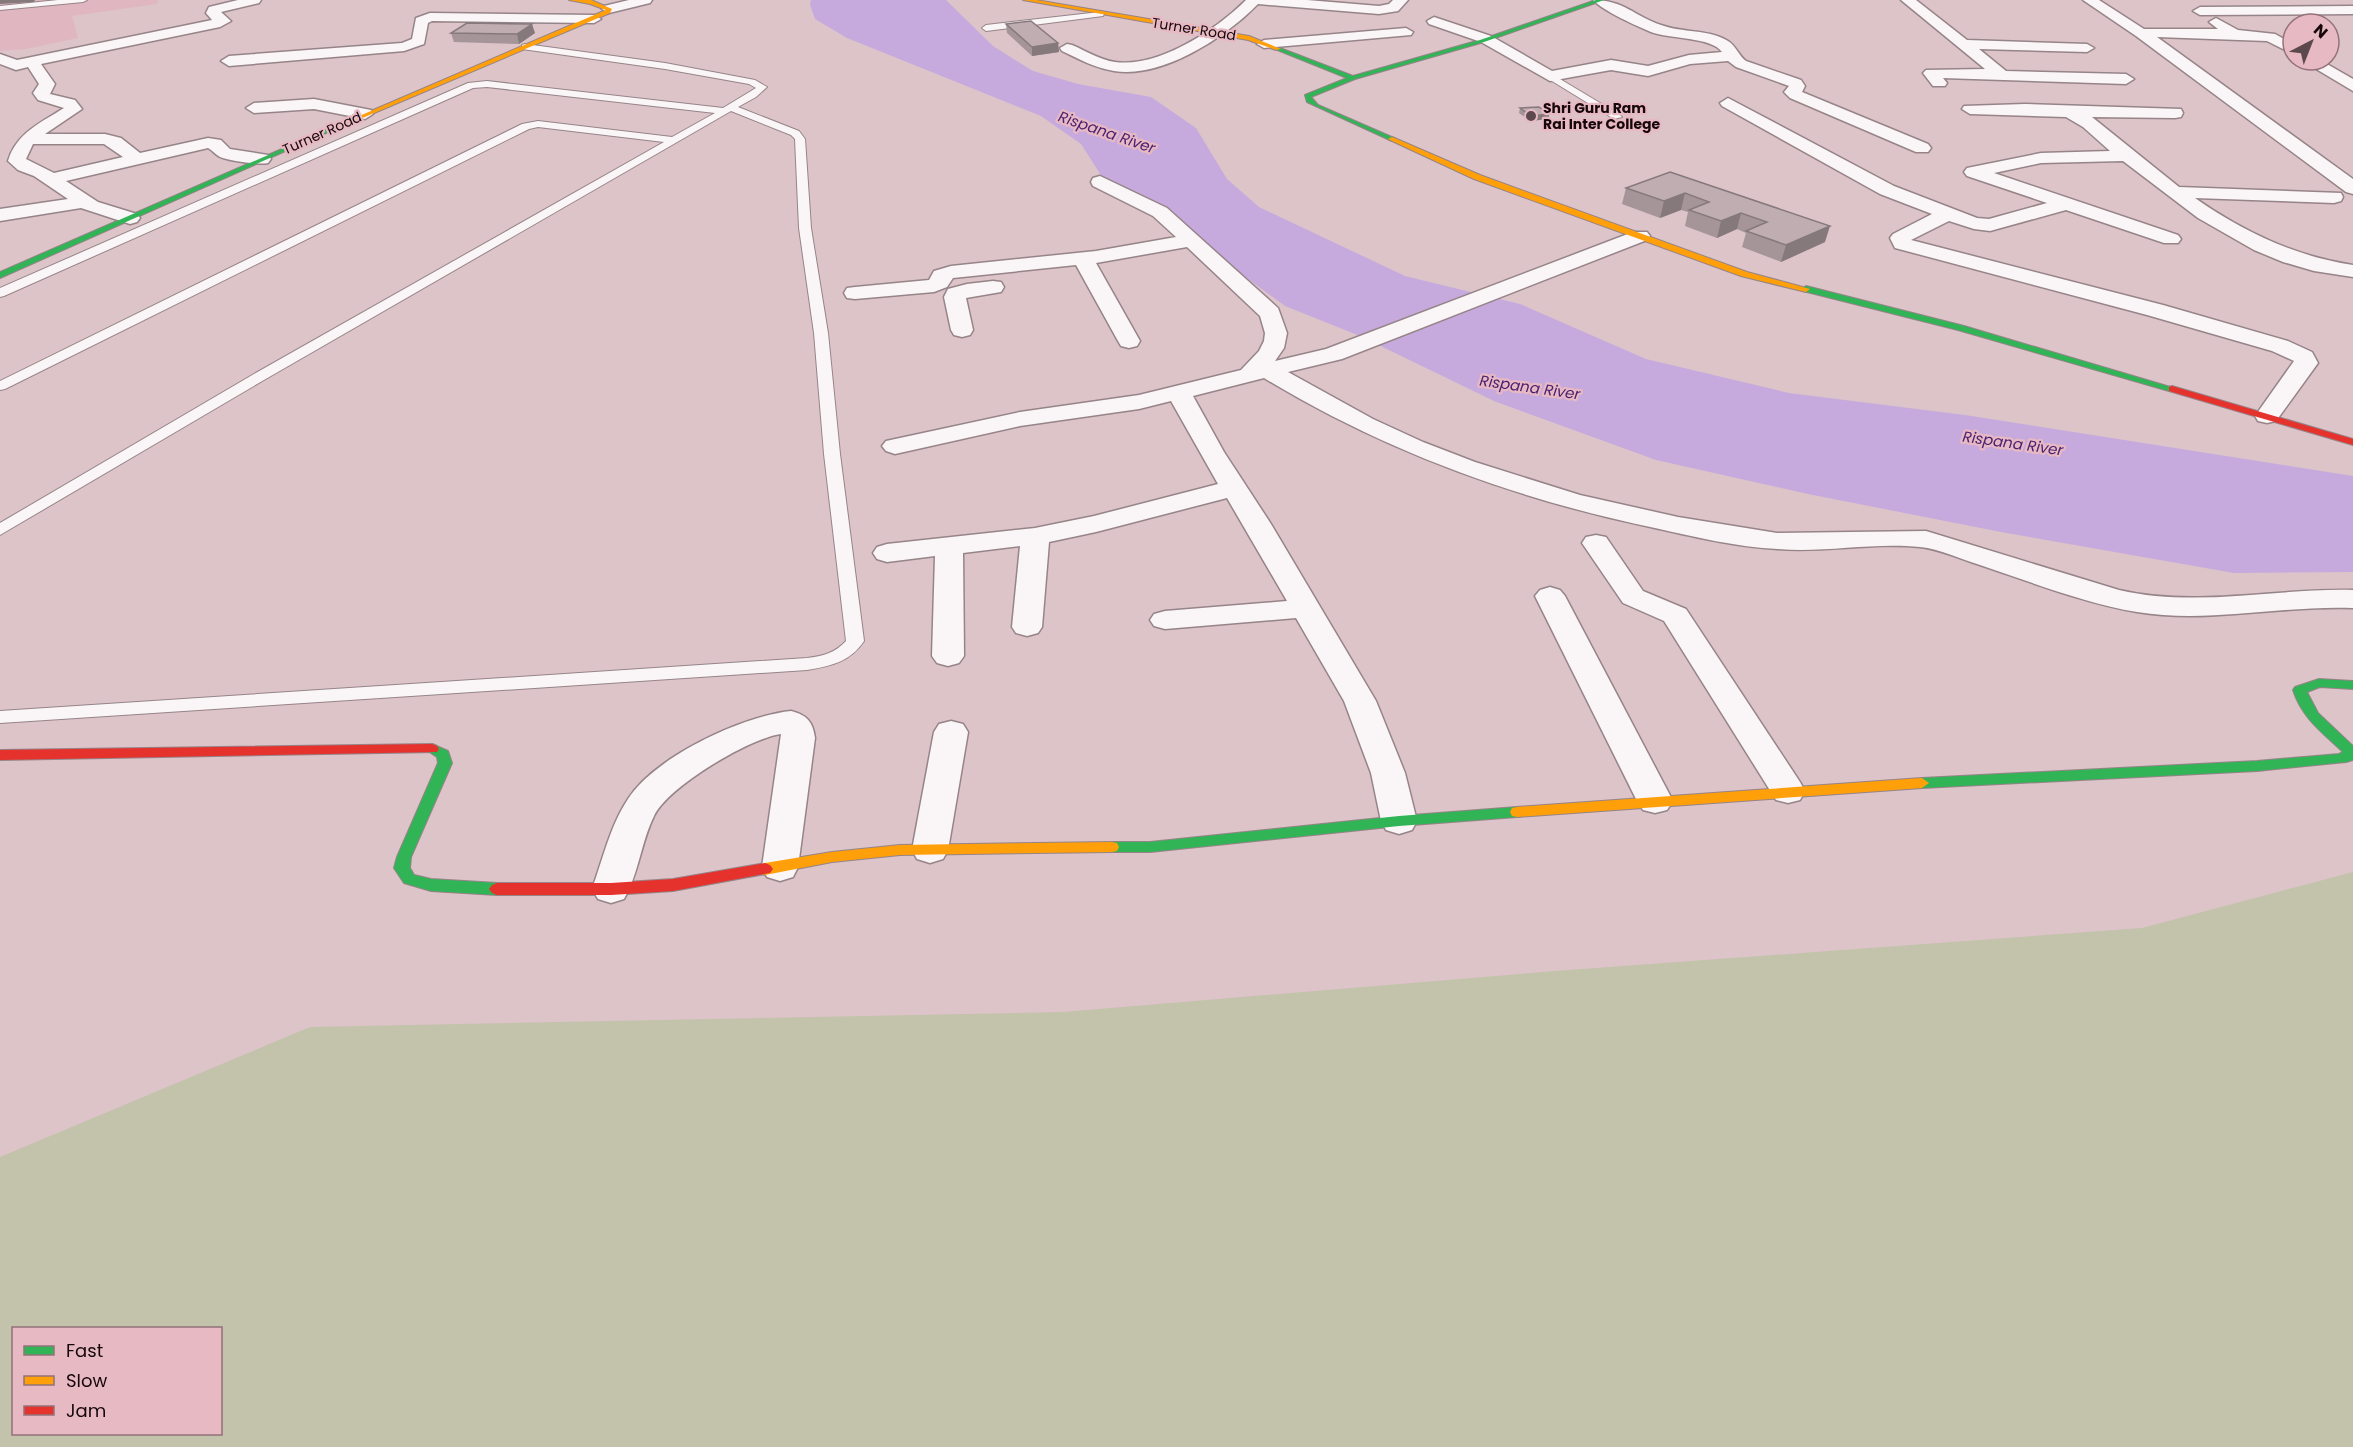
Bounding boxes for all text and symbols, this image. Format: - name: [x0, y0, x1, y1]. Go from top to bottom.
- street label: Turner Road: [1151, 12, 1237, 46]
- north arrow: [2281, 12, 2341, 72]
- text: N: [2309, 19, 2333, 44]
- place label: Shri Guru Ram Rai Inter College: [1543, 98, 1661, 134]
- water label: Rispana River: [1056, 106, 1159, 159]
- street label: Turner Road: [279, 107, 365, 159]
- marker: Shri Guru Ram Rai Inter College: [1524, 109, 1538, 123]
- water label: Rispana River: [1478, 370, 1582, 404]
- water label: Rispana River: [1961, 426, 2065, 460]
- legend: [12, 1327, 222, 1435]
- text: Fast: [66, 1338, 103, 1363]
- text: Slow: [66, 1368, 108, 1393]
- text: Jam: [66, 1398, 106, 1423]

